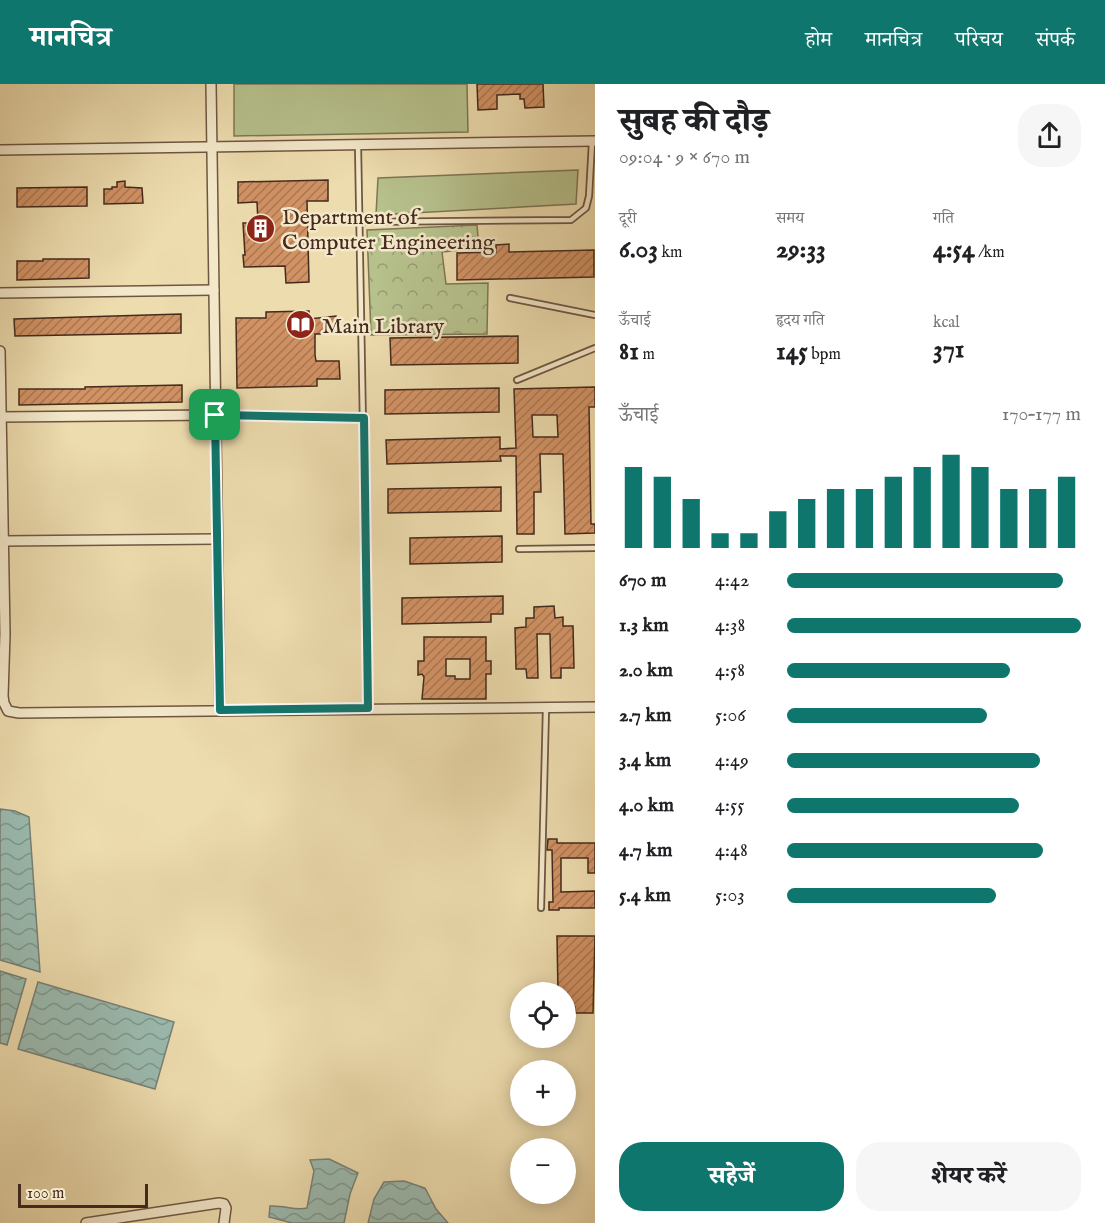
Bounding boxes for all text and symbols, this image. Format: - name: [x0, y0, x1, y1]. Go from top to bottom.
- text: मानचित्र: [30, 21, 112, 56]
- text: होम: [805, 27, 832, 54]
- text: मानचित्र: [865, 27, 922, 54]
- text: परिचय: [955, 27, 1003, 54]
- text: संपर्क: [1036, 27, 1075, 54]
- text: सुबह की दौड़: [619, 101, 769, 143]
- button: share: [1018, 104, 1081, 167]
- text: 09:04 · 9 × 670 m: [619, 145, 750, 170]
- place label: Department of Computer Engineering: [282, 204, 496, 257]
- text: दूरी: [619, 209, 636, 229]
- text: समय: [776, 209, 804, 229]
- text: गति: [933, 209, 954, 229]
- building icon: Department of Computer Engineering: [245, 213, 277, 245]
- text: 6.03: [619, 233, 658, 266]
- text: 29:33: [776, 233, 826, 266]
- text: 4:54: [933, 233, 975, 266]
- text: km: [658, 243, 682, 263]
- text: /km: [975, 243, 1005, 263]
- library icon: Main Library: [285, 309, 317, 341]
- text: ऊँचाई: [619, 311, 651, 331]
- text: हृदय गति: [776, 311, 824, 331]
- place label: Main Library: [322, 313, 444, 341]
- text: kcal: [933, 313, 960, 333]
- text: 371: [933, 333, 965, 366]
- text: 81: [619, 335, 639, 368]
- text: 145: [776, 335, 808, 368]
- text: m: [639, 345, 655, 365]
- text: bpm: [808, 345, 841, 365]
- pin: [189, 389, 240, 440]
- icon: arrive: [198, 398, 231, 431]
- text: 170–177 m: [1002, 402, 1081, 427]
- text: ऊँचाई: [619, 403, 658, 428]
- text: 670 m: [619, 568, 666, 593]
- text: 4:42: [715, 568, 749, 593]
- text: 1.3 km: [619, 613, 669, 638]
- text: 4:38: [715, 613, 745, 638]
- text: 2.0 km: [619, 658, 673, 683]
- text: 4:58: [715, 658, 745, 683]
- text: 2.7 km: [619, 703, 672, 728]
- text: 5:06: [715, 703, 746, 728]
- text: 3.4 km: [619, 748, 671, 773]
- text: 4:49: [715, 748, 749, 773]
- text: 4.0 km: [619, 793, 674, 818]
- text: 4:55: [715, 793, 745, 818]
- text: 4.7 km: [619, 838, 672, 863]
- text: 4:48: [715, 838, 748, 863]
- text: 5.4 km: [619, 883, 671, 908]
- text: 5:03: [715, 883, 745, 908]
- map controls: [510, 982, 576, 1204]
- button: locate: [510, 982, 576, 1048]
- button: +: [510, 1060, 576, 1126]
- button: −: [510, 1138, 576, 1204]
- button: सहेजें: [619, 1142, 844, 1211]
- button: शेयर करें: [856, 1142, 1081, 1211]
- scale bar: [18, 1181, 148, 1208]
- text: 100 m: [27, 1184, 64, 1204]

